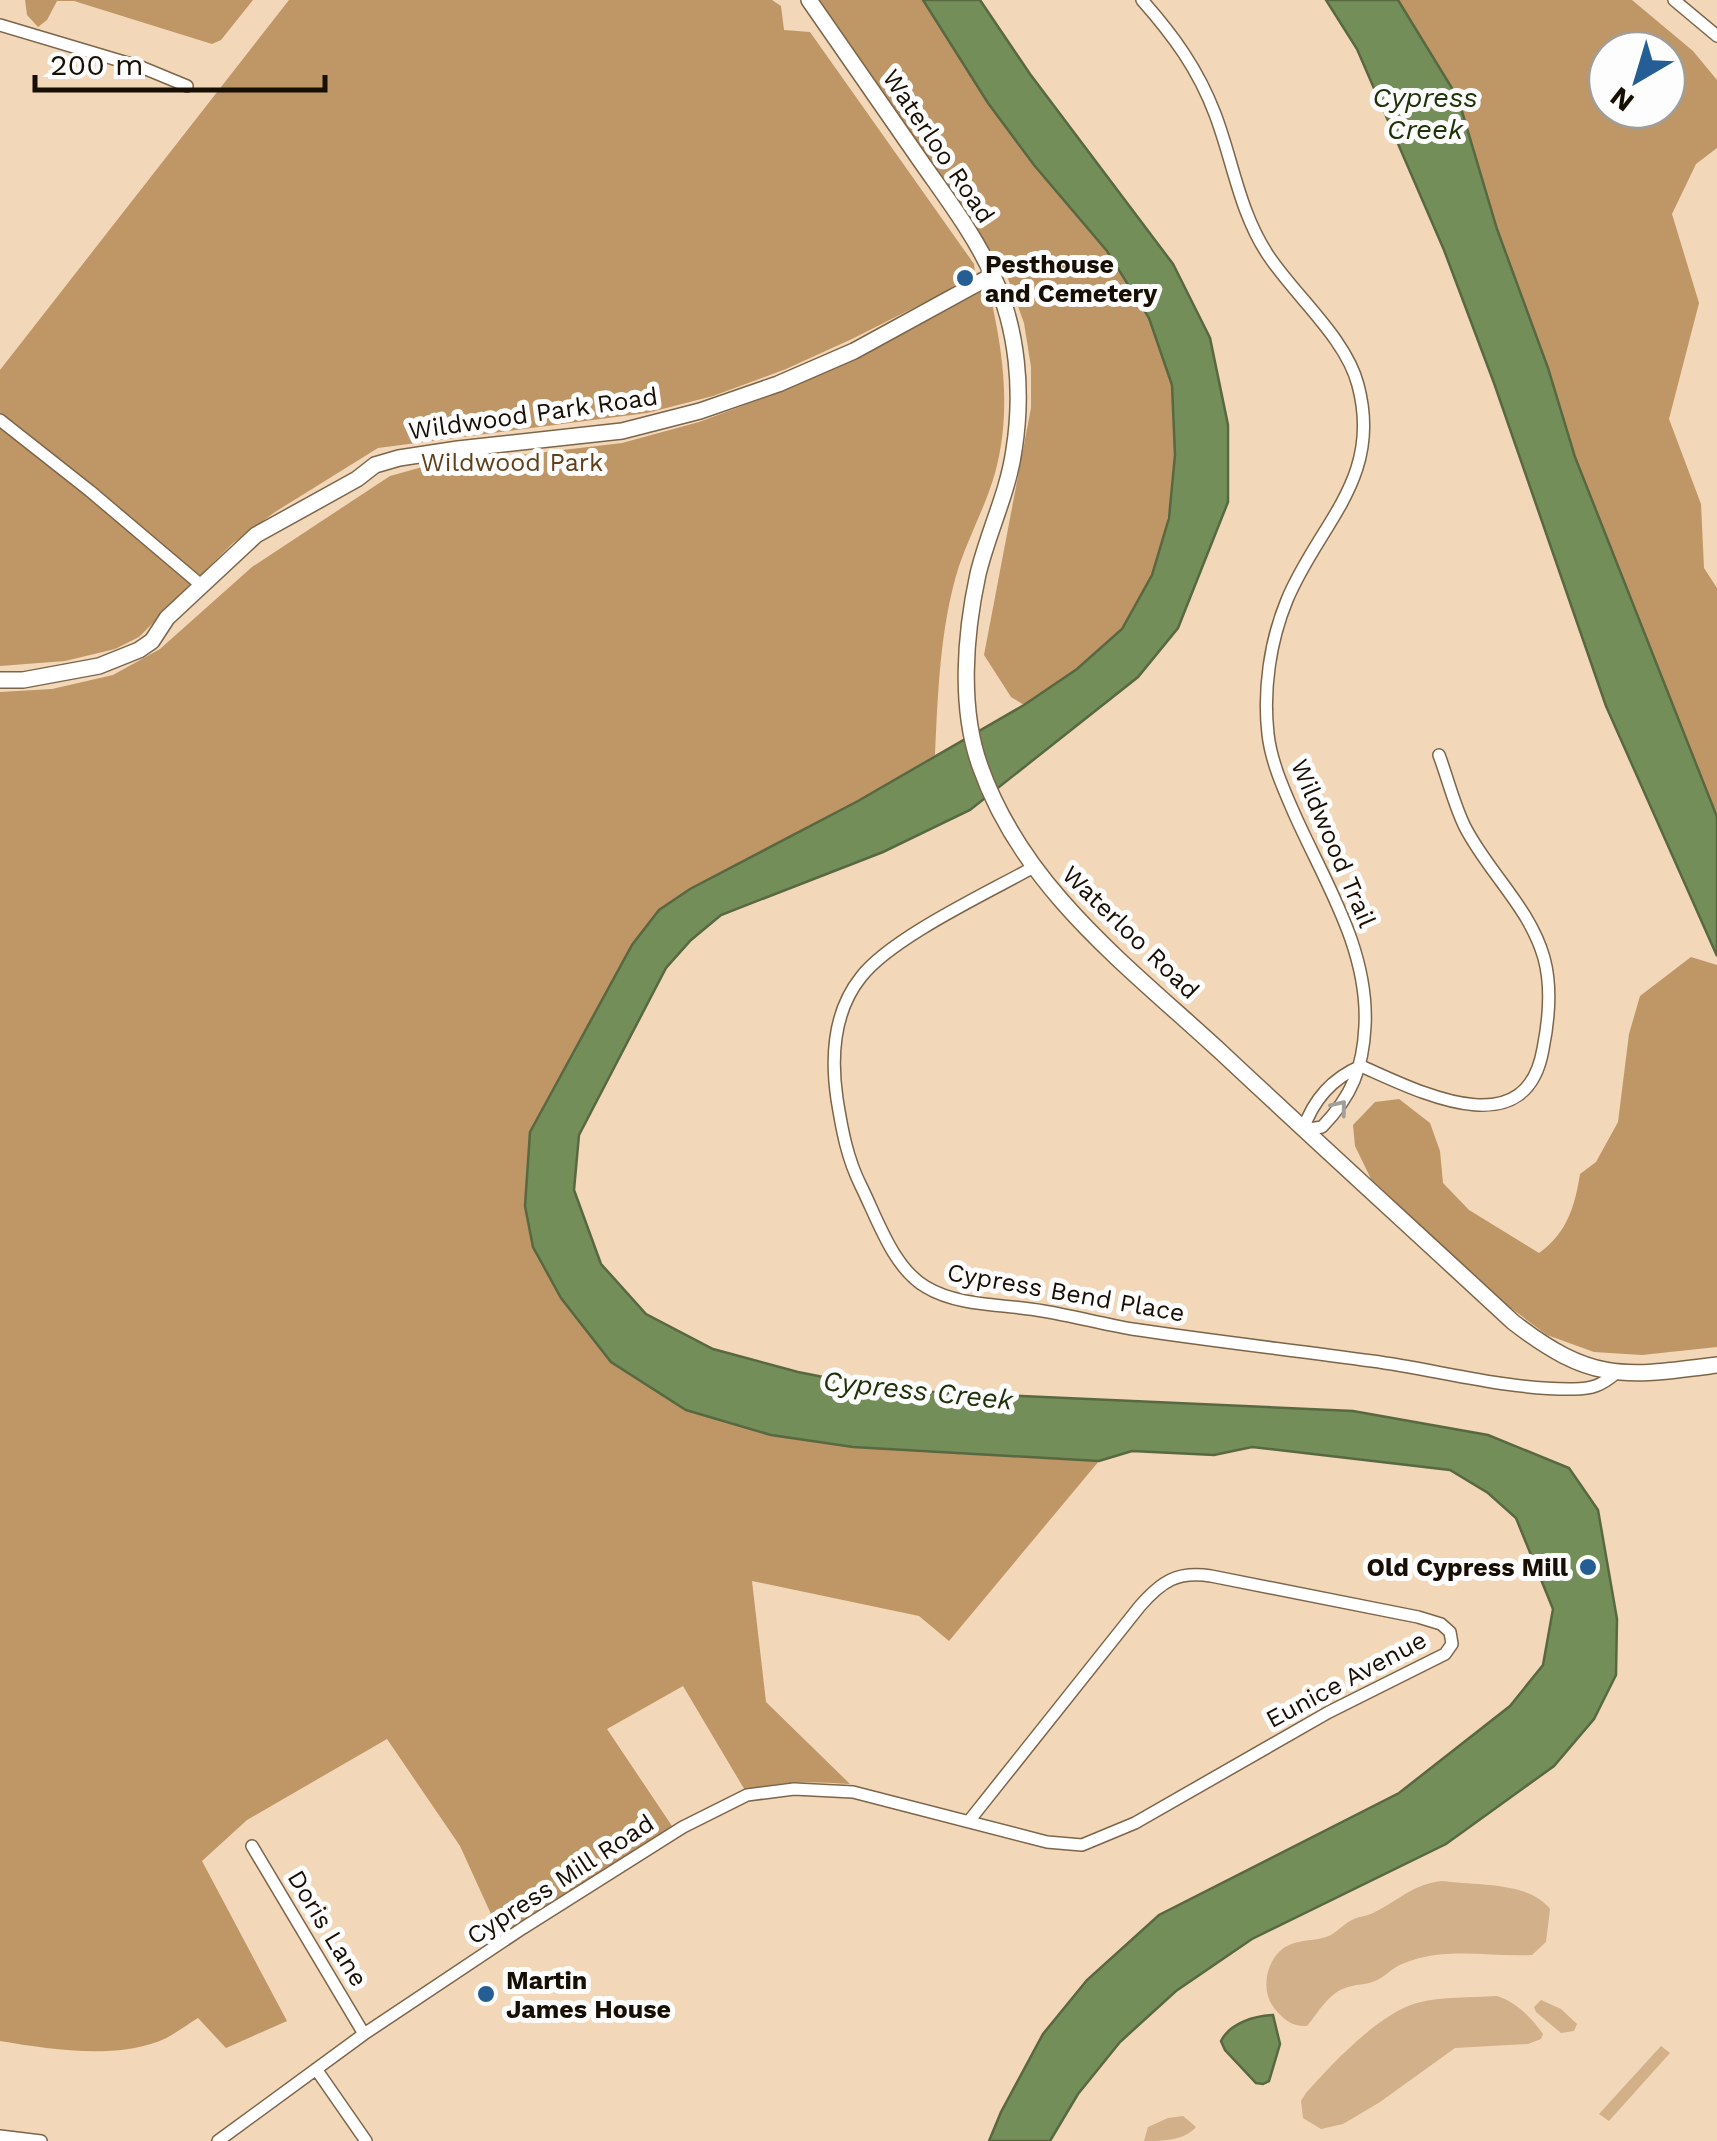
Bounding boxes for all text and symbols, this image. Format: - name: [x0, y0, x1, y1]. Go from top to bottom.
- scale bar: [35, 30, 325, 92]
- north arrow: [1587, 30, 1687, 130]
- text: 200 m: [50, 47, 144, 82]
- street label: Waterloo Road: [877, 64, 1001, 229]
- text: N: [1604, 80, 1640, 119]
- water label: Cypress Creek: [1372, 81, 1478, 146]
- place label: Pesthouse and Cemetery: [985, 250, 1158, 308]
- marker: Pesthouse and Cemetery: [954, 267, 976, 289]
- street label: Wildwood Park Road: [407, 382, 660, 445]
- park label: Wildwood Park: [421, 448, 603, 477]
- street label: Wildwood Trail: [1285, 755, 1382, 932]
- street label: Waterloo Road: [1056, 860, 1205, 1005]
- one-way arrow: [1328, 1100, 1346, 1118]
- street label: Cypress Bend Place: [945, 1257, 1187, 1328]
- water label: Cypress Creek: [821, 1364, 1015, 1417]
- place label: Old Cypress Mill: [1367, 1553, 1569, 1582]
- marker: Old Cypress Mill: [1577, 1556, 1599, 1578]
- street label: Eunice Avenue: [1261, 1625, 1431, 1734]
- street label: Cypress Mill Road: [461, 1808, 659, 1951]
- street label: Doris Lane: [282, 1865, 374, 1992]
- place label: Martin James House: [506, 1966, 671, 2024]
- marker: Martin James House: [475, 1983, 497, 2005]

